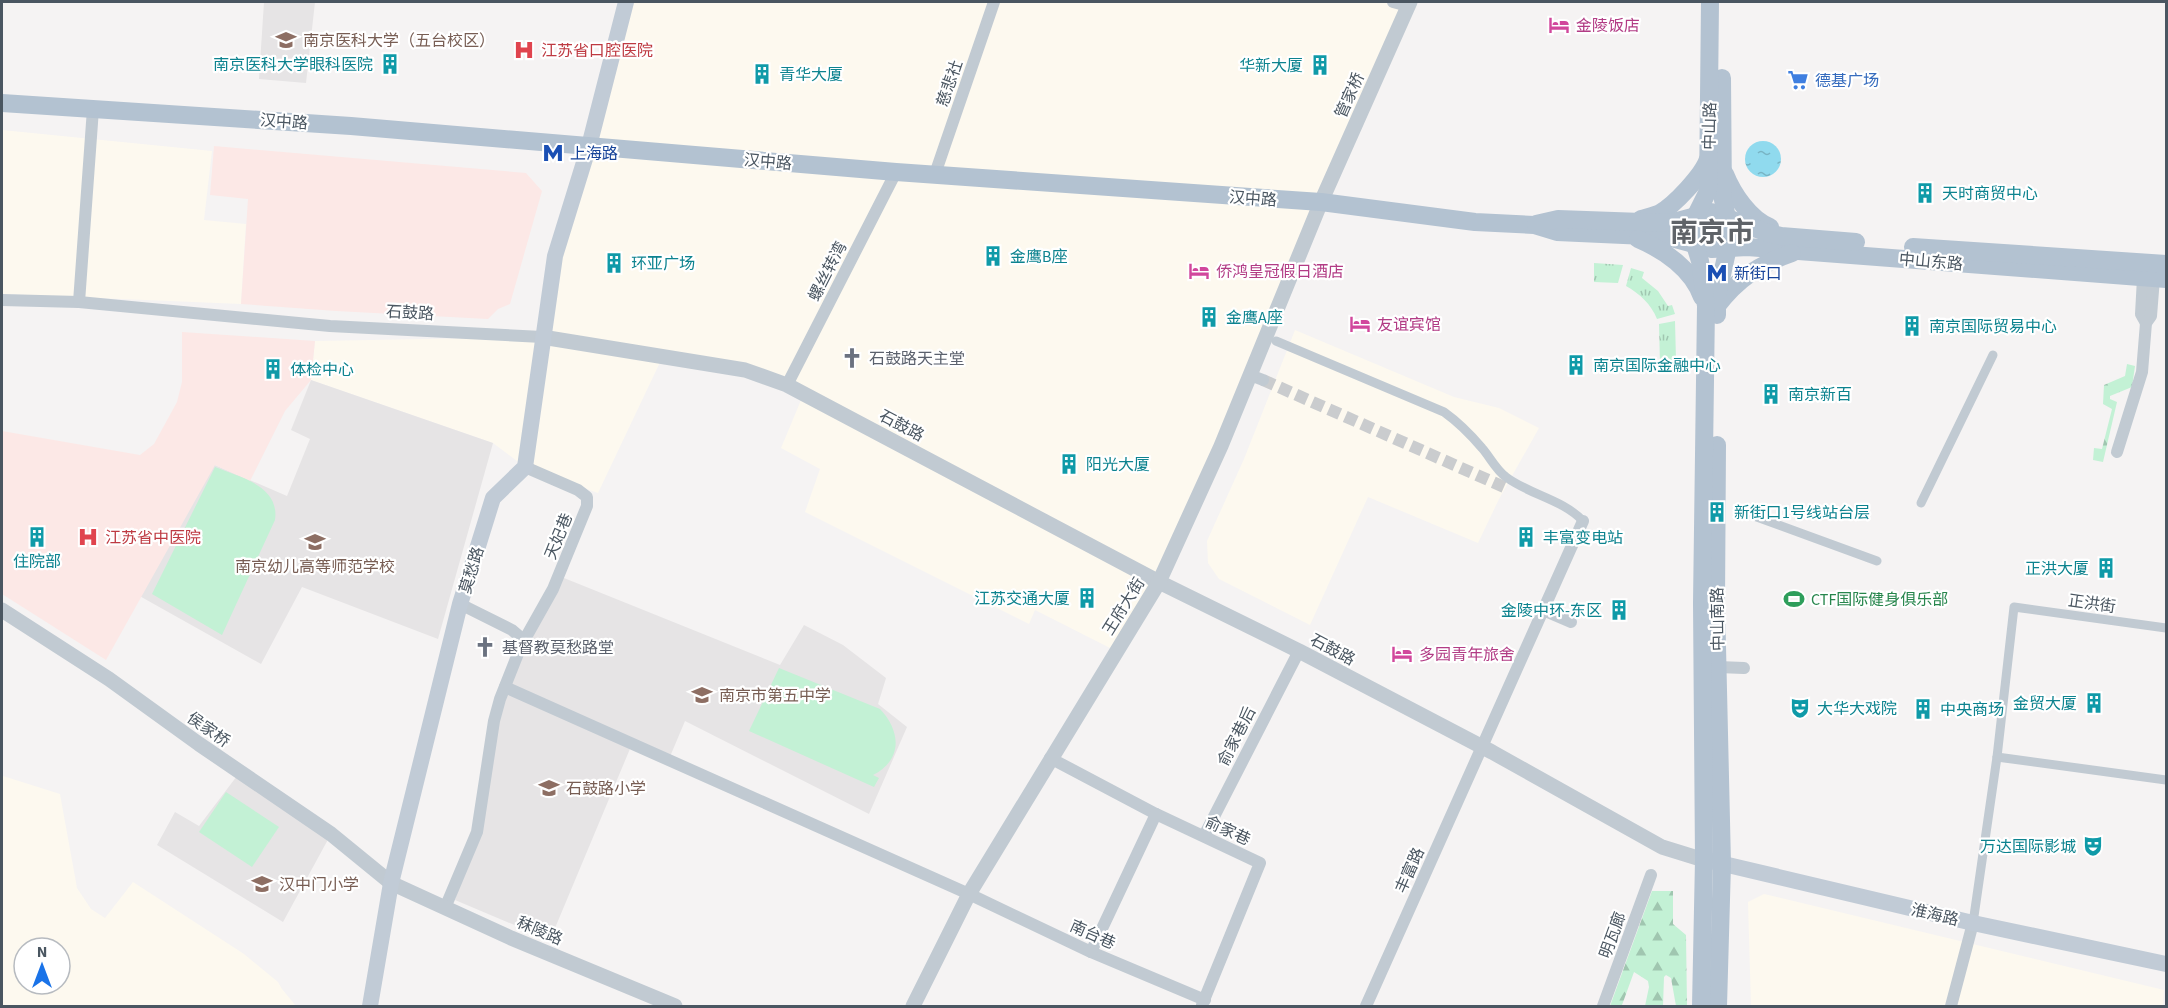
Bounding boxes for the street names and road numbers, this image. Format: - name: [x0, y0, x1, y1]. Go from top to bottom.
- street label: 慈悲社: [932, 57, 968, 110]
- street label: 管家桥: [1330, 69, 1370, 122]
- street label: 中山路: [1699, 102, 1721, 150]
- street label: 汉中路: [259, 109, 309, 135]
- street label: 汉中路: [743, 149, 793, 175]
- street label: 汉中路: [1228, 186, 1278, 212]
- street label: 螺丝转湾: [804, 238, 852, 305]
- street label: 中山东路: [1898, 248, 1964, 276]
- street label: 石鼓路: [385, 301, 434, 325]
- street label: 石鼓路: [875, 405, 928, 447]
- street label: 天妃巷: [540, 510, 578, 563]
- street label: 莫愁路: [454, 544, 489, 596]
- street label: 王府大街: [1098, 574, 1150, 640]
- street label: 中山南路: [1706, 587, 1730, 651]
- street label: 正洪街: [2067, 590, 2117, 618]
- street label: 石鼓路: [1306, 629, 1359, 671]
- street label: 俞家巷后: [1213, 703, 1261, 770]
- street label: 侯家桥: [182, 707, 234, 753]
- street label: 俞家巷: [1201, 811, 1254, 851]
- street label: 丰富路: [1390, 844, 1430, 897]
- street label: 淮海路: [1909, 899, 1961, 931]
- street label: 明瓦廊: [1594, 909, 1631, 962]
- street label: 秣陵路: [513, 911, 566, 950]
- street label: 南台巷: [1066, 915, 1119, 955]

